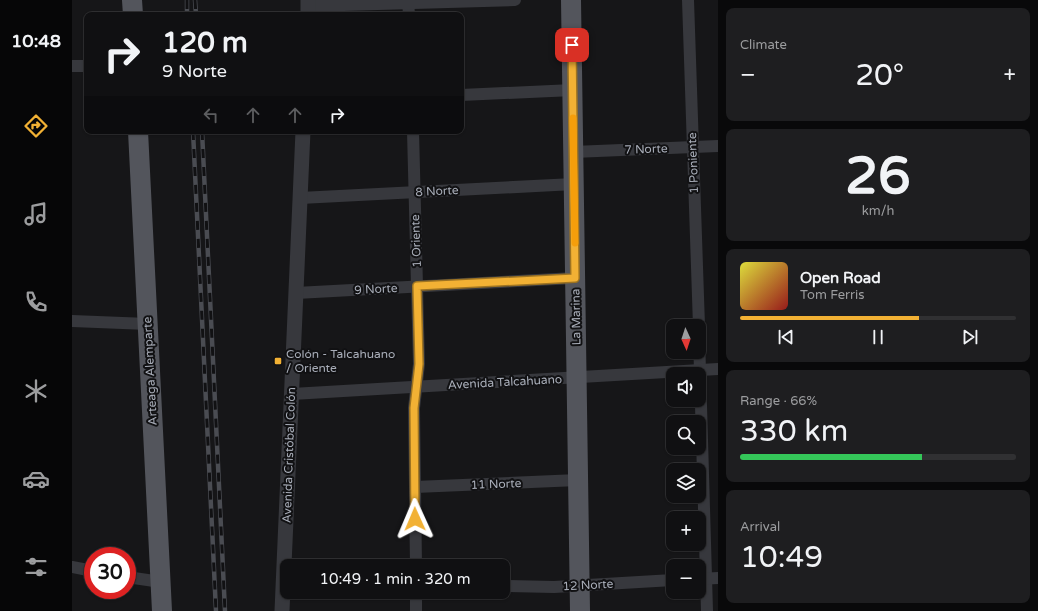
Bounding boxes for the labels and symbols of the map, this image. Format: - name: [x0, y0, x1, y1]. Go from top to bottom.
- pin: [555, 28, 589, 62]
- street label: 1 Poniente: [685, 132, 701, 194]
- street label: 7 Norte: [624, 141, 668, 157]
- street label: 8 Norte: [415, 183, 459, 199]
- street label: 1 Oriente: [408, 214, 424, 268]
- street label: 9 Norte: [354, 281, 398, 297]
- street label: La Marina: [569, 289, 583, 345]
- street label: Arteaga Alemparte: [140, 316, 160, 426]
- north arrow: [666, 319, 706, 359]
- place label: Colón - Talcahuano / Oriente: [286, 347, 395, 375]
- marker: Colón - Talcahuano / Oriente: [273, 356, 283, 366]
- street label: Avenida Talcahuano: [447, 372, 563, 392]
- street label: Avenida Cristóbal Colón: [280, 387, 298, 523]
- street label: 11 Norte: [470, 476, 522, 492]
- position arrow: [394, 498, 436, 540]
- speed limit sign: 30: [84, 547, 136, 599]
- street label: 12 Norte: [562, 577, 614, 593]

